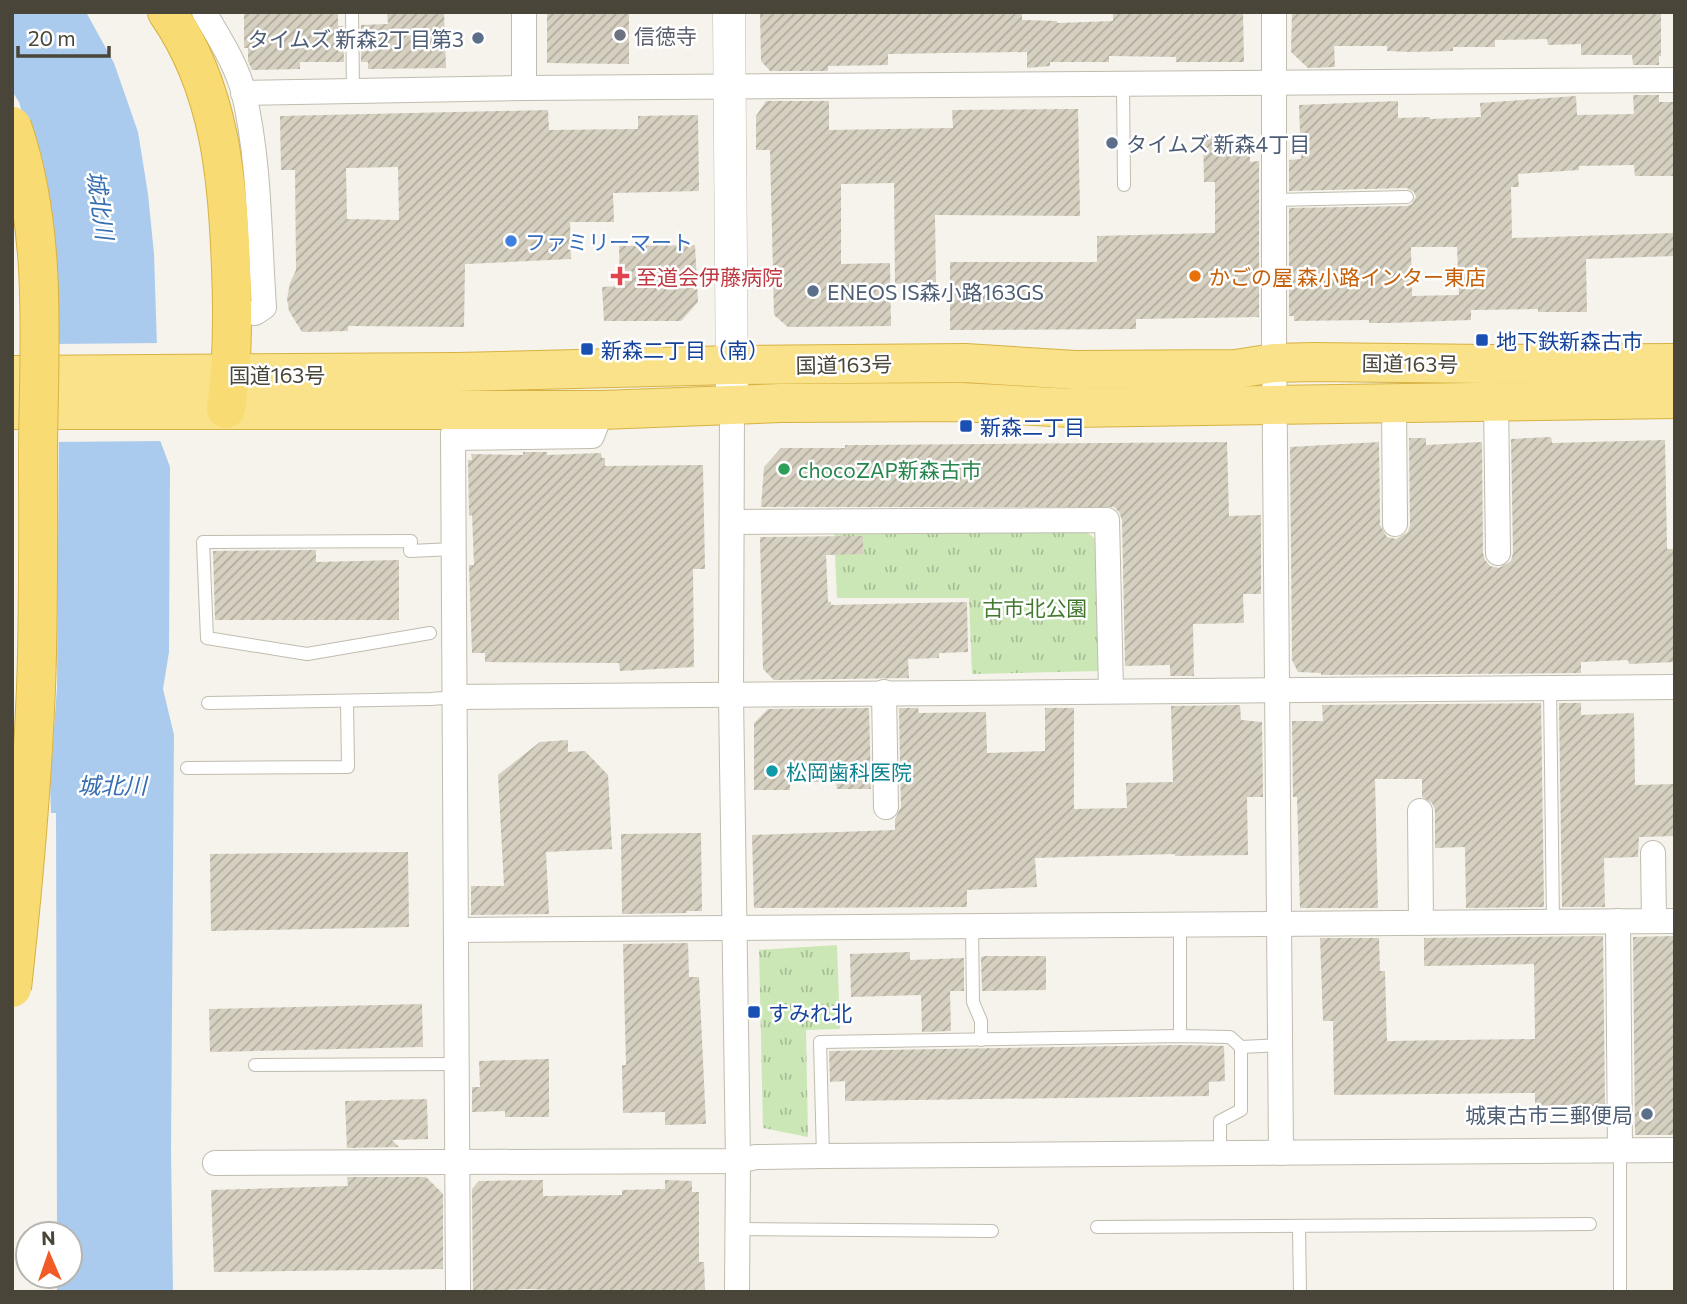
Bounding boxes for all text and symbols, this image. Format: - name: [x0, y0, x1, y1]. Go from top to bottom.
- scale bar: [18, 14, 108, 58]
- place label: 信徳寺: [634, 23, 697, 48]
- text: 20 m: [28, 25, 76, 50]
- place label: タイムズ 新森2丁目第3: [248, 26, 464, 51]
- marker: 信徳寺: [612, 27, 628, 43]
- marker: タイムズ 新森2丁目第3: [470, 30, 486, 46]
- place label: タイムズ 新森4丁目: [1126, 131, 1310, 156]
- marker: タイムズ 新森4丁目: [1104, 135, 1120, 151]
- water label: 城北川: [82, 169, 120, 244]
- place label: ファミリーマート: [525, 229, 693, 254]
- marker: ファミリーマート: [503, 233, 519, 249]
- place label: 至道会伊藤病院: [636, 264, 783, 289]
- place label: かごの屋 森小路インター東店: [1209, 264, 1486, 289]
- marker: 至道会伊藤病院: [610, 266, 630, 286]
- marker: かごの屋 森小路インター東店: [1187, 268, 1203, 284]
- place label: ENEOS IS森小路163GS: [827, 279, 1044, 304]
- marker: ENEOS IS森小路163GS: [805, 283, 821, 299]
- place label: 地下鉄新森古市: [1496, 328, 1643, 353]
- marker: 地下鉄新森古市: [1474, 332, 1490, 348]
- place label: 新森二丁目（南）: [601, 337, 769, 362]
- marker: 新森二丁目（南）: [579, 341, 595, 357]
- street label: 国道163号: [1361, 350, 1459, 376]
- street label: 国道163号: [795, 351, 893, 377]
- street label: 国道163号: [229, 362, 325, 387]
- place label: 新森二丁目: [980, 414, 1085, 439]
- marker: 新森二丁目: [958, 418, 974, 434]
- place label: chocoZAP新森古市: [798, 457, 982, 482]
- marker: chocoZAP新森古市: [776, 461, 792, 477]
- park label: 古市北公園: [983, 595, 1088, 620]
- place label: 松岡歯科医院: [786, 759, 912, 784]
- marker: 松岡歯科医院: [764, 763, 780, 779]
- water label: 城北川: [78, 771, 150, 799]
- place label: すみれ北: [768, 1000, 852, 1025]
- marker: すみれ北: [746, 1004, 762, 1020]
- place label: 城東古市三郵便局: [1465, 1102, 1633, 1127]
- marker: 城東古市三郵便局: [1639, 1106, 1655, 1122]
- north arrow: [14, 1220, 84, 1290]
- text: N: [41, 1226, 56, 1249]

